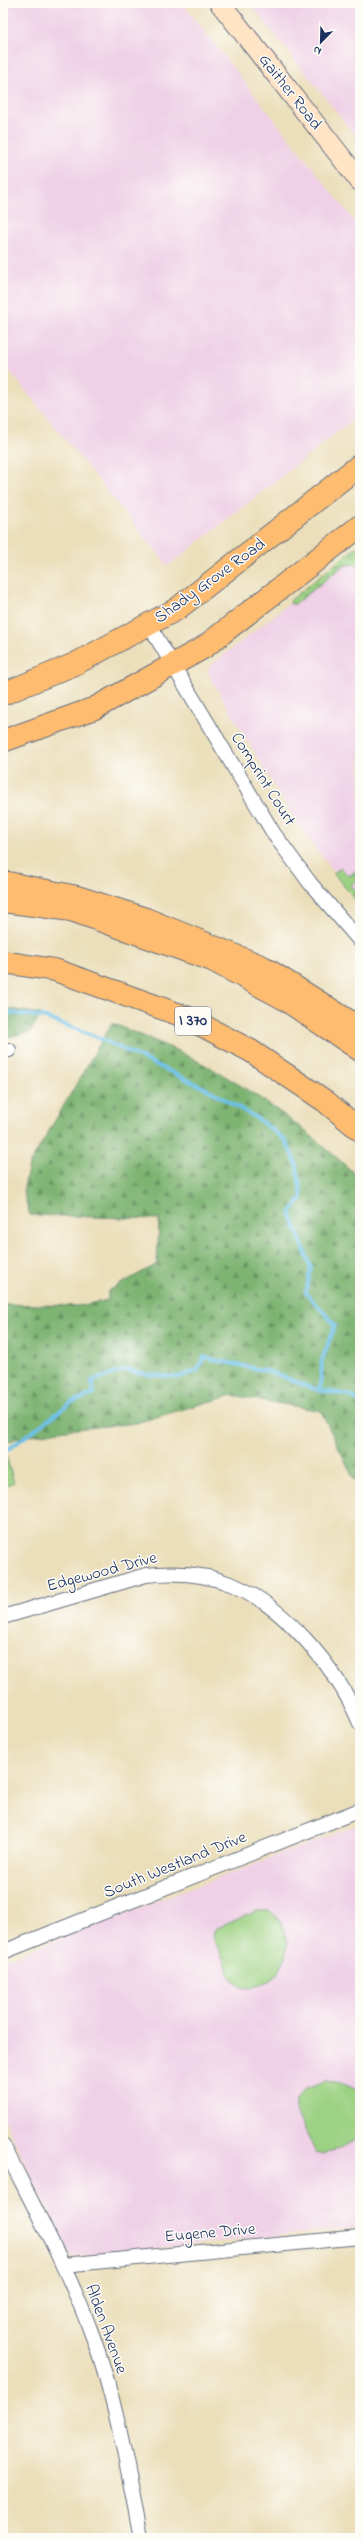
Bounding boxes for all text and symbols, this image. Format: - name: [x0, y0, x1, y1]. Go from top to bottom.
- north arrow: [301, 22, 341, 62]
- text: N: [311, 41, 324, 59]
- street label: Gaither Road: [252, 49, 328, 136]
- street label: Shady Grove Road: [149, 532, 272, 631]
- street label: Comprint Court: [224, 727, 302, 831]
- road number: I 370: [175, 1007, 211, 1035]
- street label: Edgewood Drive: [44, 1545, 161, 1601]
- street label: South Westland Drive: [100, 1825, 251, 1905]
- street label: Eugene Drive: [164, 2217, 257, 2251]
- street label: Alden Avenue: [78, 2281, 134, 2378]

